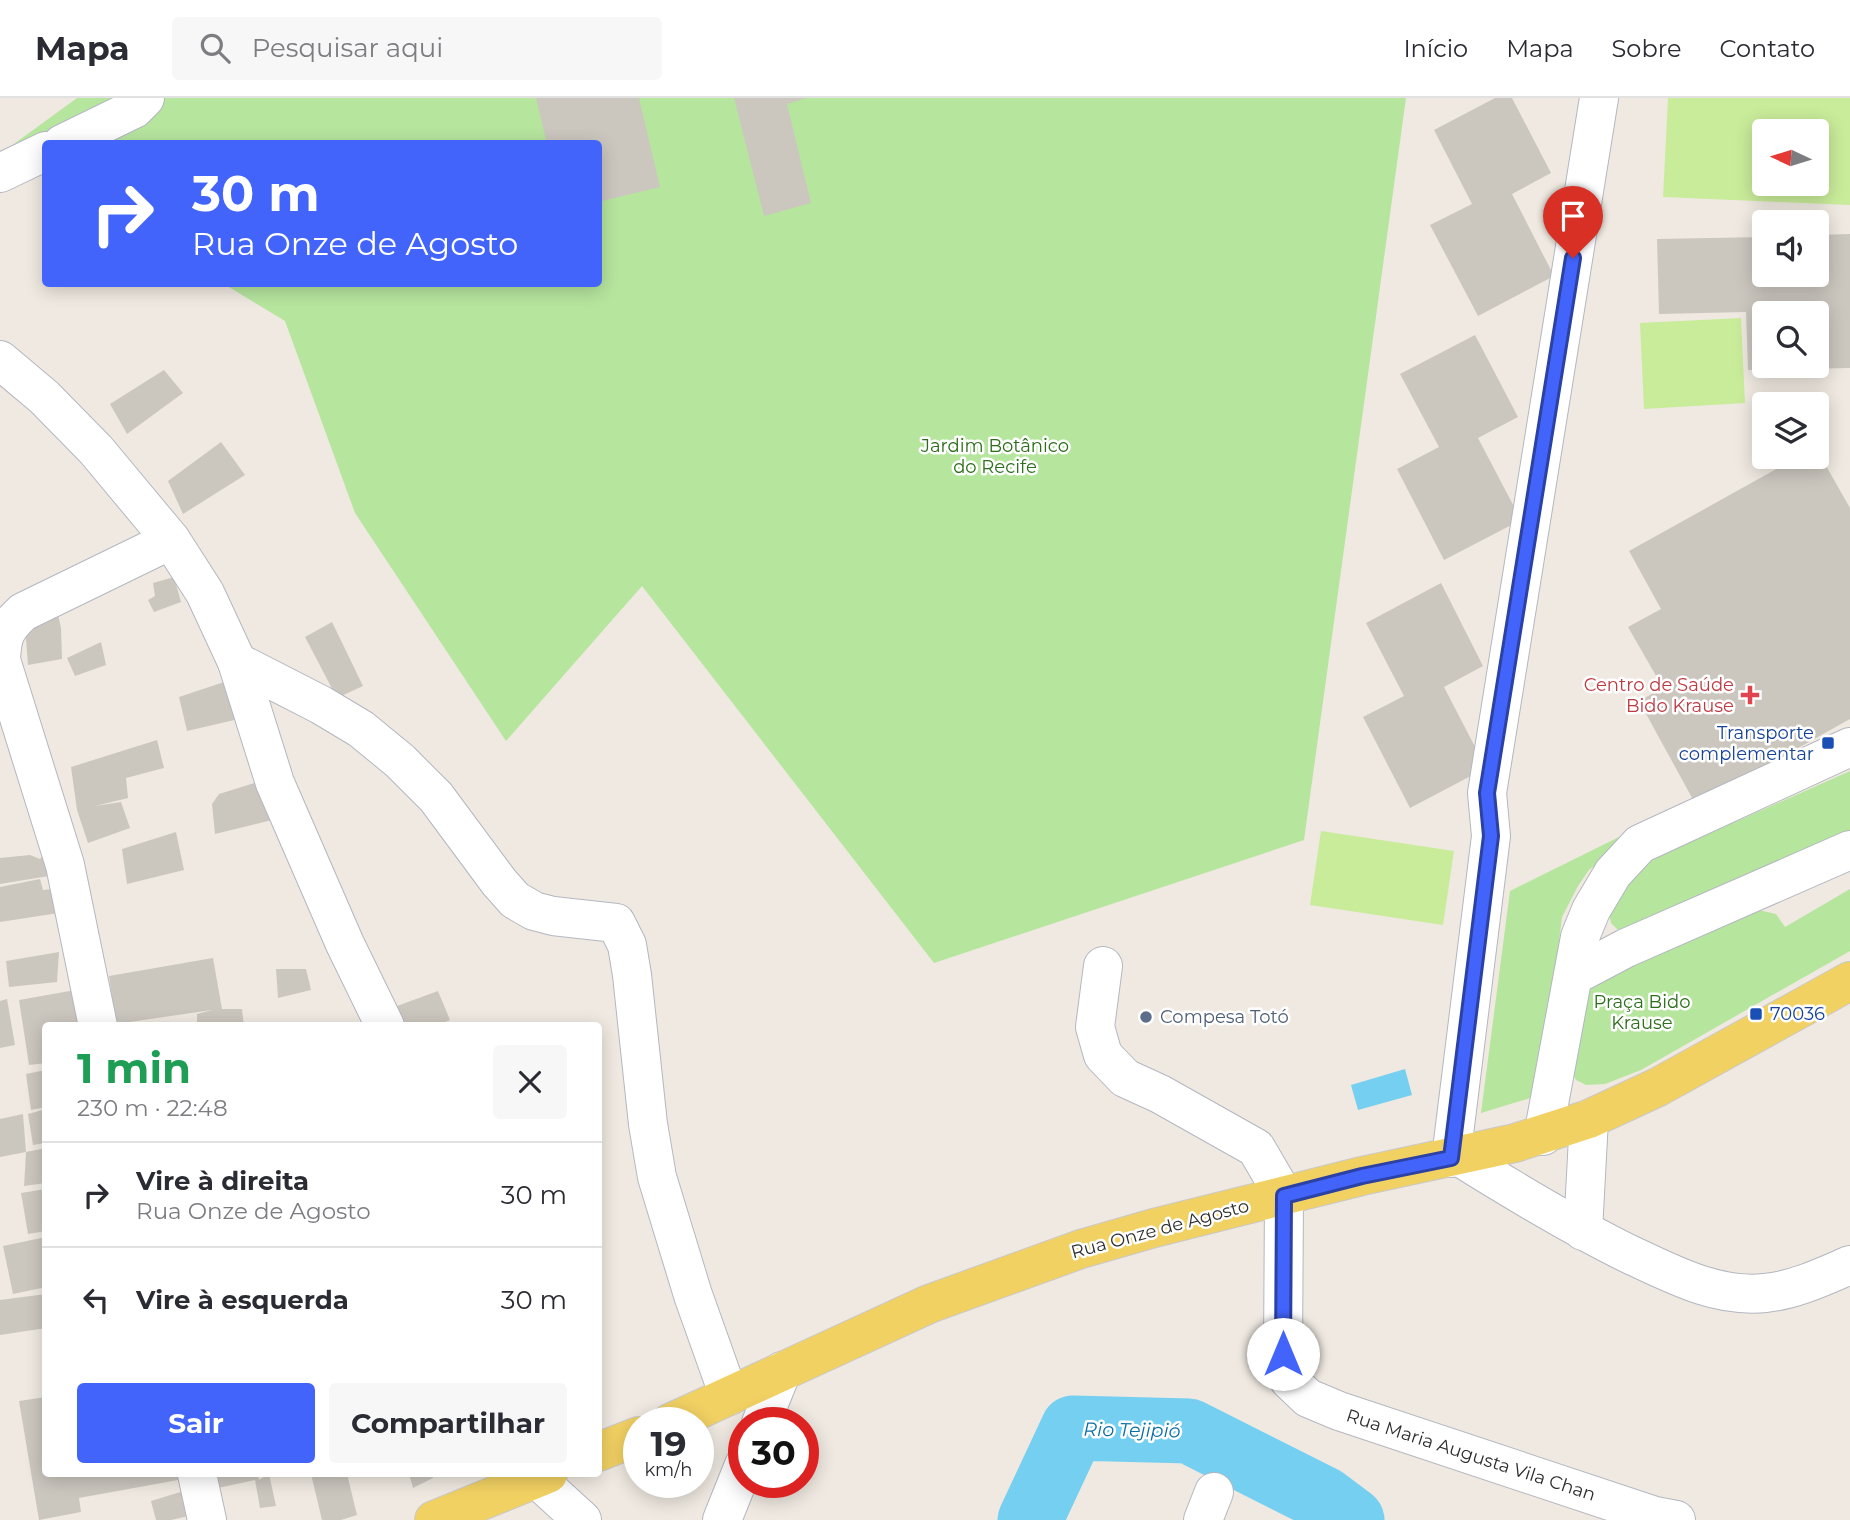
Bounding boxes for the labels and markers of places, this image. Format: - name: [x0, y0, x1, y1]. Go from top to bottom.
- pin: [1543, 186, 1603, 258]
- place label: Centro de Saúde Bido Krause: [1584, 674, 1734, 717]
- marker: Centro de Saúde Bido Krause: [1740, 685, 1760, 705]
- place label: Transporte complementar: [1679, 722, 1814, 765]
- marker: Transporte complementar: [1820, 735, 1836, 751]
- place label: 70036: [1770, 1003, 1825, 1025]
- place label: Compesa Totó: [1160, 1006, 1289, 1028]
- marker: 70036: [1748, 1006, 1764, 1022]
- marker: Compesa Totó: [1138, 1009, 1154, 1025]

